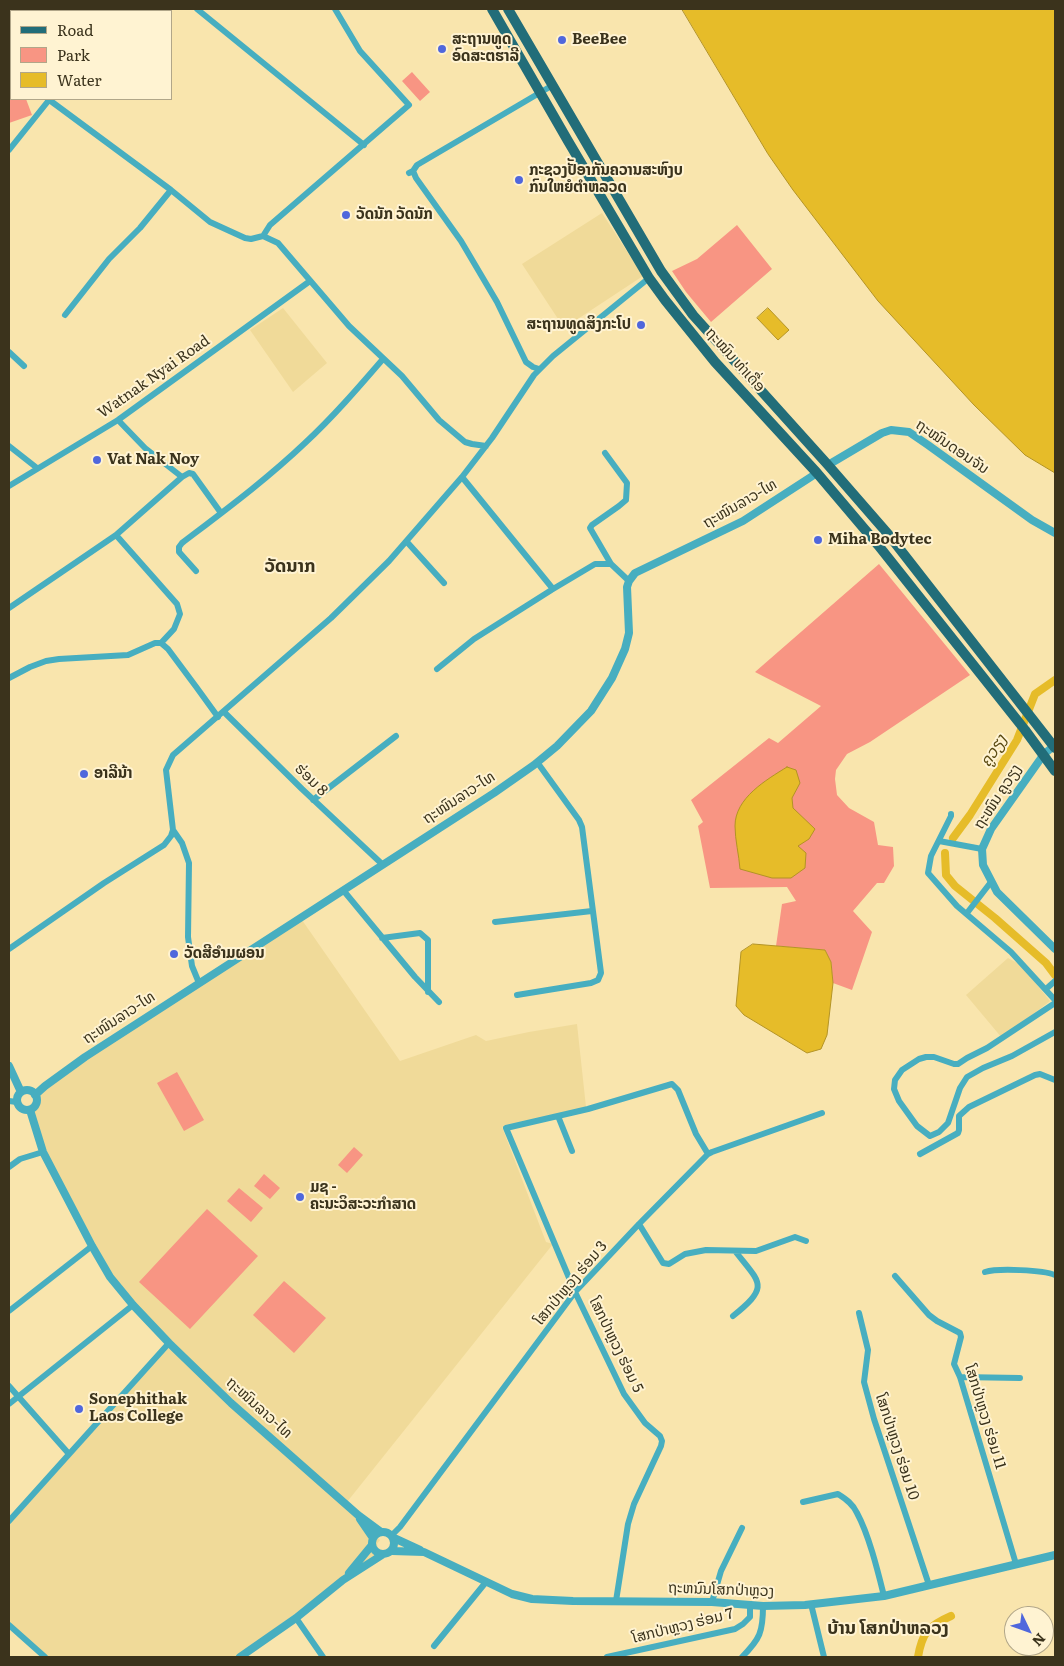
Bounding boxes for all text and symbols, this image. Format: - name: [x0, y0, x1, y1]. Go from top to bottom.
- legend: [10, 10, 172, 100]
- text: Road: [57, 18, 93, 41]
- place label: ສະຖານທູດ ອົດສະຕຮາລີ: [452, 31, 519, 66]
- place label: BeeBee: [572, 31, 627, 49]
- marker: BeeBee: [556, 34, 568, 46]
- text: Park: [57, 43, 90, 66]
- marker: ສະຖານທູດ ອົດສະຕຮາລີ: [436, 43, 448, 55]
- text: Water: [57, 68, 102, 91]
- place label: ກະຊວງປັັອາກັນຄວານສະຫົງບ ກົນໃຫຍໍຕຳຫລວດ: [529, 162, 683, 197]
- marker: ກະຊວງປັັອາກັນຄວານສະຫົງບ ກົນໃຫຍໍຕຳຫລວດ: [513, 174, 525, 186]
- place label: ວັດນັກ ວັດນັກ: [356, 206, 433, 224]
- marker: ວັດນັກ ວັດນັກ: [340, 209, 352, 221]
- place label: ສະຖານທູດສິງກະໂປ: [527, 316, 631, 334]
- marker: ສະຖານທູດສິງກະໂປ: [635, 319, 647, 331]
- street label: ຖະໝົນ ທ່າເດື່ອ: [701, 324, 769, 396]
- street label: Watnak Nyai Road: [95, 332, 213, 422]
- street label: ຖະໝົນດອນຈັນ: [912, 416, 992, 478]
- place label: Vat Nak Noy: [107, 451, 199, 469]
- marker: Vat Nak Noy: [91, 454, 103, 466]
- street label: ຖະໜົນລາວ-ໄທ: [700, 476, 780, 532]
- place label: Miha Bodytec: [828, 531, 932, 549]
- marker: Miha Bodytec: [812, 534, 824, 546]
- district label: ວັດນາກ: [265, 556, 315, 578]
- water label: ຄູວຽງ: [977, 731, 1011, 771]
- street label: ຮ່ອມ 8: [291, 760, 331, 800]
- street label: ຖະໜົນ ຄູວຽງ: [970, 761, 1026, 833]
- place label: ອາລີນ້າ: [94, 765, 133, 783]
- marker: ອາລີນ້າ: [78, 768, 90, 780]
- street label: ຖະໜົນລາວ-ໄທ: [419, 768, 499, 828]
- place label: ວັດສີອຳມຜອນ: [184, 945, 265, 963]
- marker: ວັດສີອຳມຜອນ: [168, 948, 180, 960]
- street label: ຖະໜົນລາວ-ໄທ: [79, 988, 159, 1048]
- place label: ມຊ - ຄະນະວິສະວະກຳສາດ: [310, 1179, 416, 1214]
- marker: ມຊ - ຄະນະວິສະວະກຳສາດ: [294, 1191, 306, 1203]
- street label: ໂສກປ່າຫຼວງ ຮ່ອມ 3: [531, 1237, 611, 1329]
- street label: ໂສກປ່າຫຼວງ ຮ່ອມ 5: [585, 1294, 647, 1396]
- street label: ໂສກປ່າຫຼວງ ຮ່ອມ 11: [961, 1363, 1009, 1471]
- street label: ຖະໜົນລາວ-ໄທ: [222, 1374, 296, 1442]
- place label: Sonephithak Laos College: [89, 1391, 187, 1426]
- street label: ໂສກປ່າຫຼວງ ຮ່ອມ 10: [871, 1392, 923, 1502]
- marker: Sonephithak Laos College: [73, 1403, 85, 1415]
- street label: ຖະຫນົນໂສກປ່າຫຼວງ: [668, 1579, 774, 1601]
- street label: ໂສກປ່າຫຼວງ ຮ່ອມ 7: [631, 1605, 735, 1647]
- north arrow: [1004, 1606, 1054, 1656]
- district label: ບ້ານ ໂສກປ່າຫລວງ: [827, 1618, 949, 1640]
- text: N: [1028, 1629, 1051, 1651]

